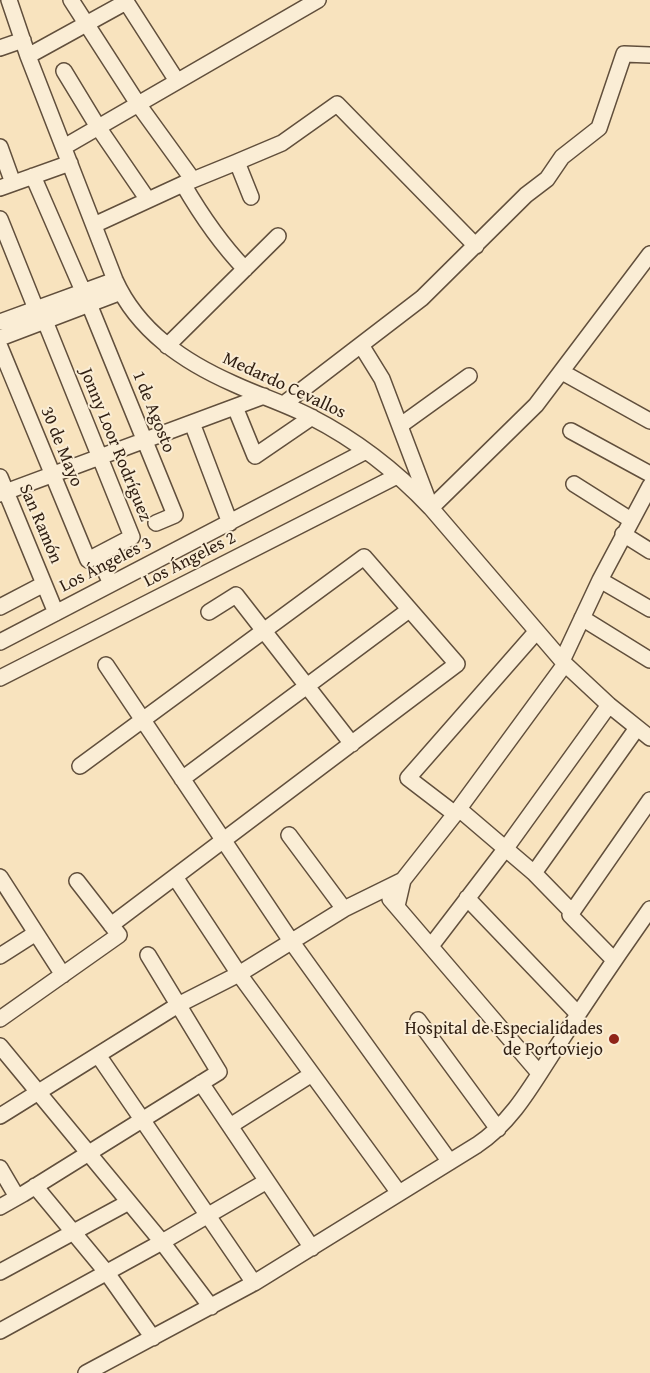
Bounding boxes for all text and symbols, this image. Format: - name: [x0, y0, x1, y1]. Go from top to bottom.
- street label: Medardo Cevallos: [219, 348, 349, 424]
- street label: Jonny Loor Rodríguez: [74, 365, 156, 525]
- street label: 1 de Agosto: [127, 368, 179, 456]
- street label: 30 de Mayo: [35, 404, 87, 490]
- street label: San Ramón: [14, 481, 66, 567]
- street label: Los Ángeles 2: [140, 528, 240, 592]
- street label: Los Ángeles 3: [56, 533, 156, 597]
- place label: Hospital de Especialidades de Portoviejo: [405, 1018, 603, 1060]
- marker: Hospital de Especialidades de Portoviejo: [607, 1032, 621, 1046]

